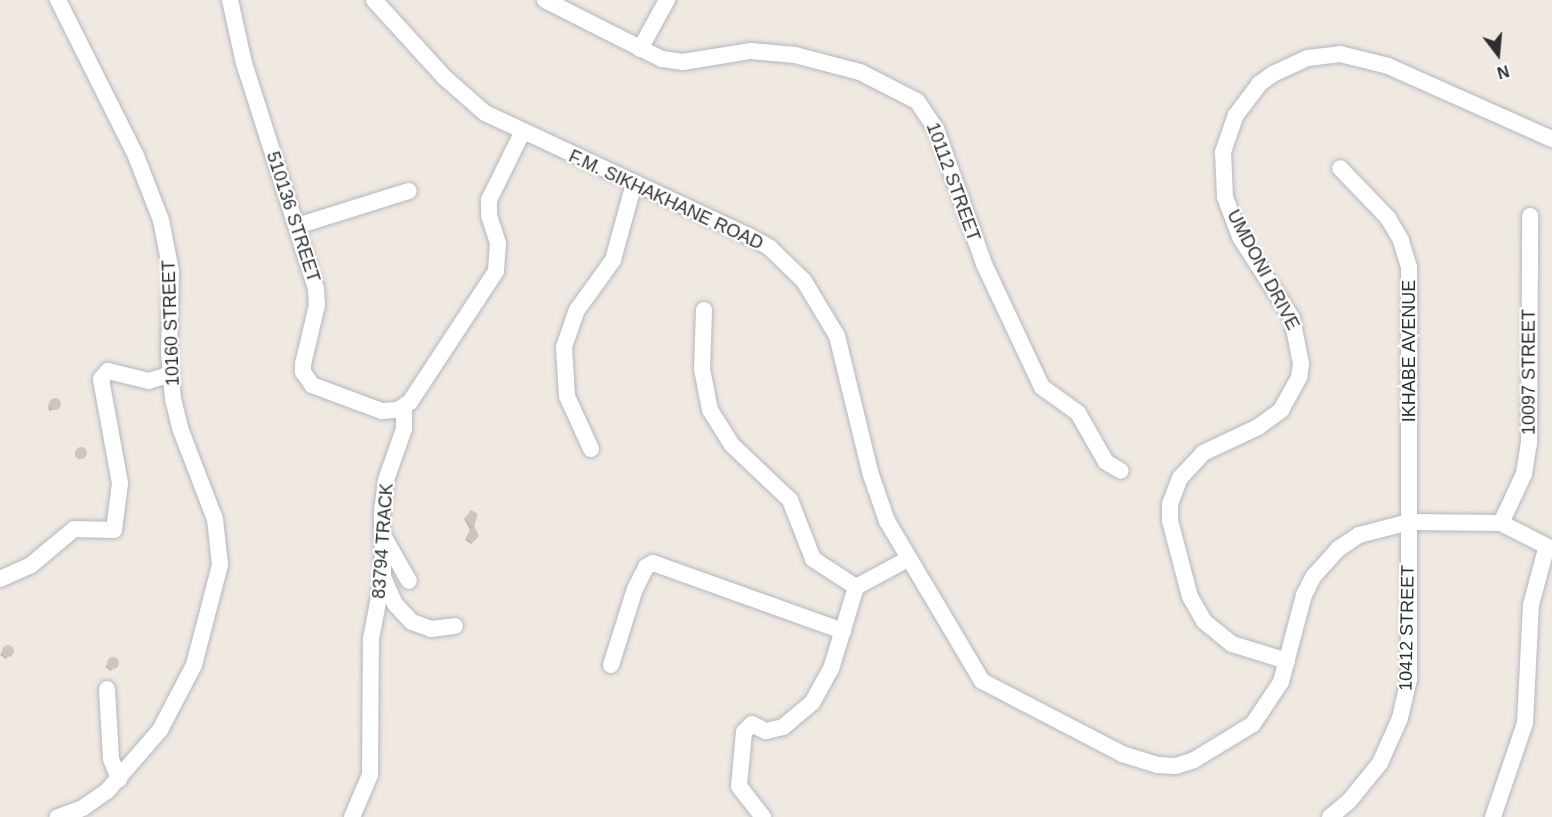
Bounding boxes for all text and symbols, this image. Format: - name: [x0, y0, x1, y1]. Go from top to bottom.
- north arrow: [1468, 24, 1528, 84]
- text: N: [1495, 62, 1511, 82]
- street label: 10112 STREET: [922, 120, 984, 244]
- street label: F.M. SIKHAKHANE ROAD: [565, 145, 767, 255]
- street label: 510136 STREET: [262, 149, 324, 285]
- street label: UMDONI DRIVE: [1222, 206, 1304, 334]
- street label: 10160 STREET: [158, 260, 184, 386]
- street label: IKHABE AVENUE: [1398, 279, 1420, 423]
- street label: 10097 STREET: [1518, 309, 1540, 435]
- street label: 83794 TRACK: [368, 482, 398, 600]
- street label: 10412 STREET: [1395, 565, 1419, 691]

